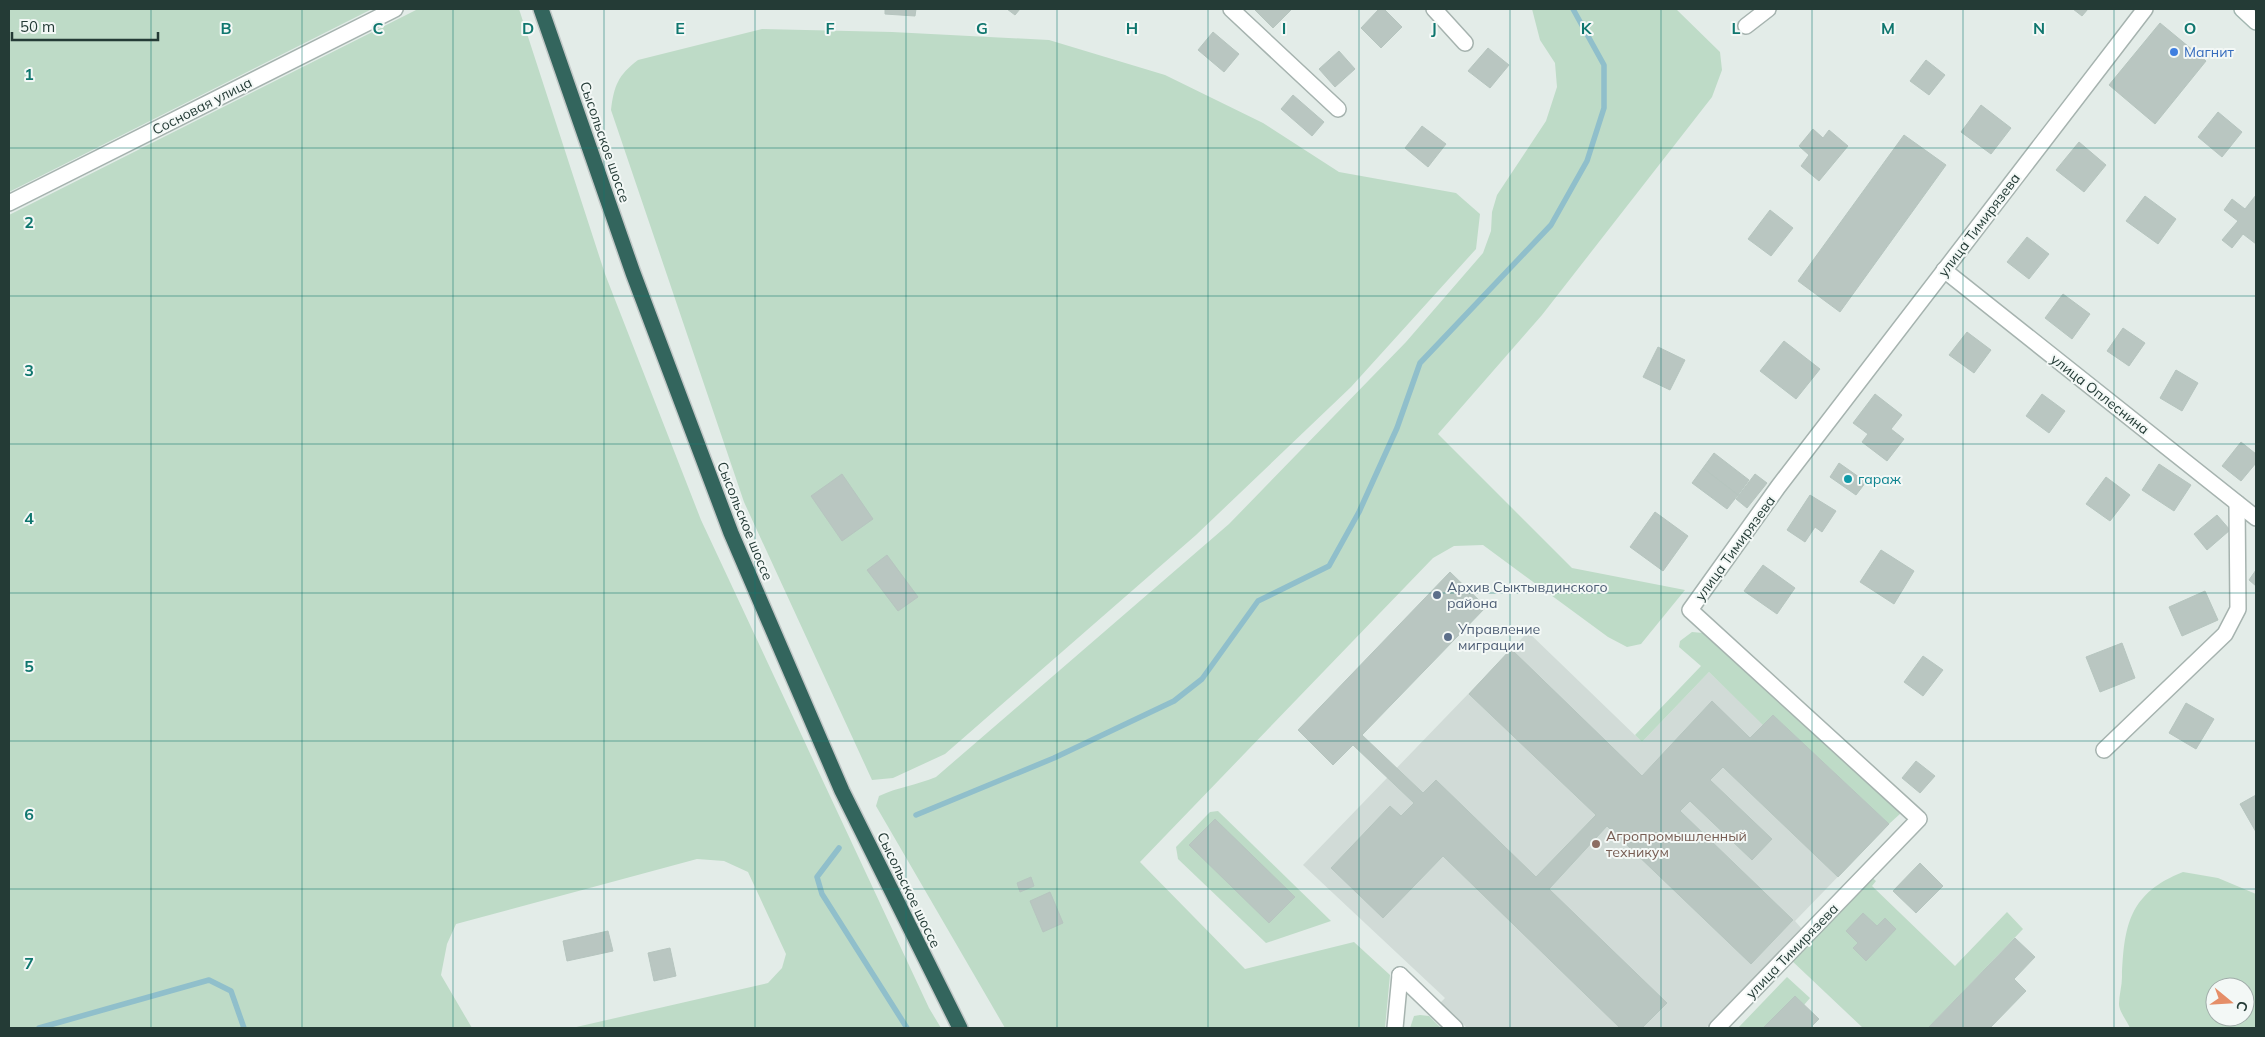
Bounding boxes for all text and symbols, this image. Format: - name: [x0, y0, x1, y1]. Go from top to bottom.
- scale bar: [12, 10, 159, 42]
- text: 50 m: [20, 17, 55, 36]
- text: B: [220, 18, 232, 38]
- text: C: [373, 18, 384, 38]
- text: D: [522, 18, 534, 38]
- text: E: [675, 18, 685, 38]
- text: F: [825, 18, 835, 38]
- text: G: [976, 18, 988, 38]
- text: H: [1126, 18, 1138, 38]
- text: I: [1282, 18, 1286, 38]
- text: J: [1431, 18, 1437, 38]
- text: K: [1581, 18, 1593, 38]
- text: L: [1732, 18, 1741, 38]
- text: M: [1881, 18, 1895, 38]
- text: N: [2033, 18, 2045, 38]
- text: O: [2184, 18, 2196, 38]
- place label: Магнит: [2184, 43, 2234, 61]
- marker: Магнит: [2168, 46, 2180, 58]
- text: 1: [24, 64, 34, 84]
- street label: Сосновая улица: [149, 73, 255, 139]
- street label: Сысольское шоссе: [576, 79, 634, 205]
- street label: улица Тимирязева: [1934, 170, 2024, 280]
- text: 2: [24, 212, 34, 232]
- street label: улица Оплеснина: [2047, 350, 2153, 438]
- text: 3: [24, 360, 34, 380]
- street label: Сысольское шоссе: [713, 459, 777, 583]
- place label: гараж: [1858, 470, 1902, 488]
- marker: гараж: [1842, 473, 1854, 485]
- street label: улица Тимирязева: [1691, 492, 1779, 604]
- text: 4: [24, 508, 34, 528]
- place label: Архив Сыктывдинского района: [1447, 578, 1608, 612]
- marker: Архив Сыктывдинского района: [1431, 589, 1443, 601]
- place label: Управление миграции: [1457, 620, 1540, 654]
- marker: Управление миграции: [1442, 631, 1454, 643]
- text: 5: [24, 656, 34, 676]
- text: 6: [24, 804, 34, 824]
- place label: Агропромышленный техникум: [1606, 827, 1747, 861]
- street label: Сысольское шоссе: [873, 829, 945, 951]
- marker: Агропромышленный техникум: [1590, 838, 1602, 850]
- street label: улица Тимирязева: [1742, 900, 1842, 1002]
- text: 7: [24, 953, 34, 973]
- north arrow: [2205, 977, 2255, 1027]
- text: С: [2232, 999, 2252, 1013]

